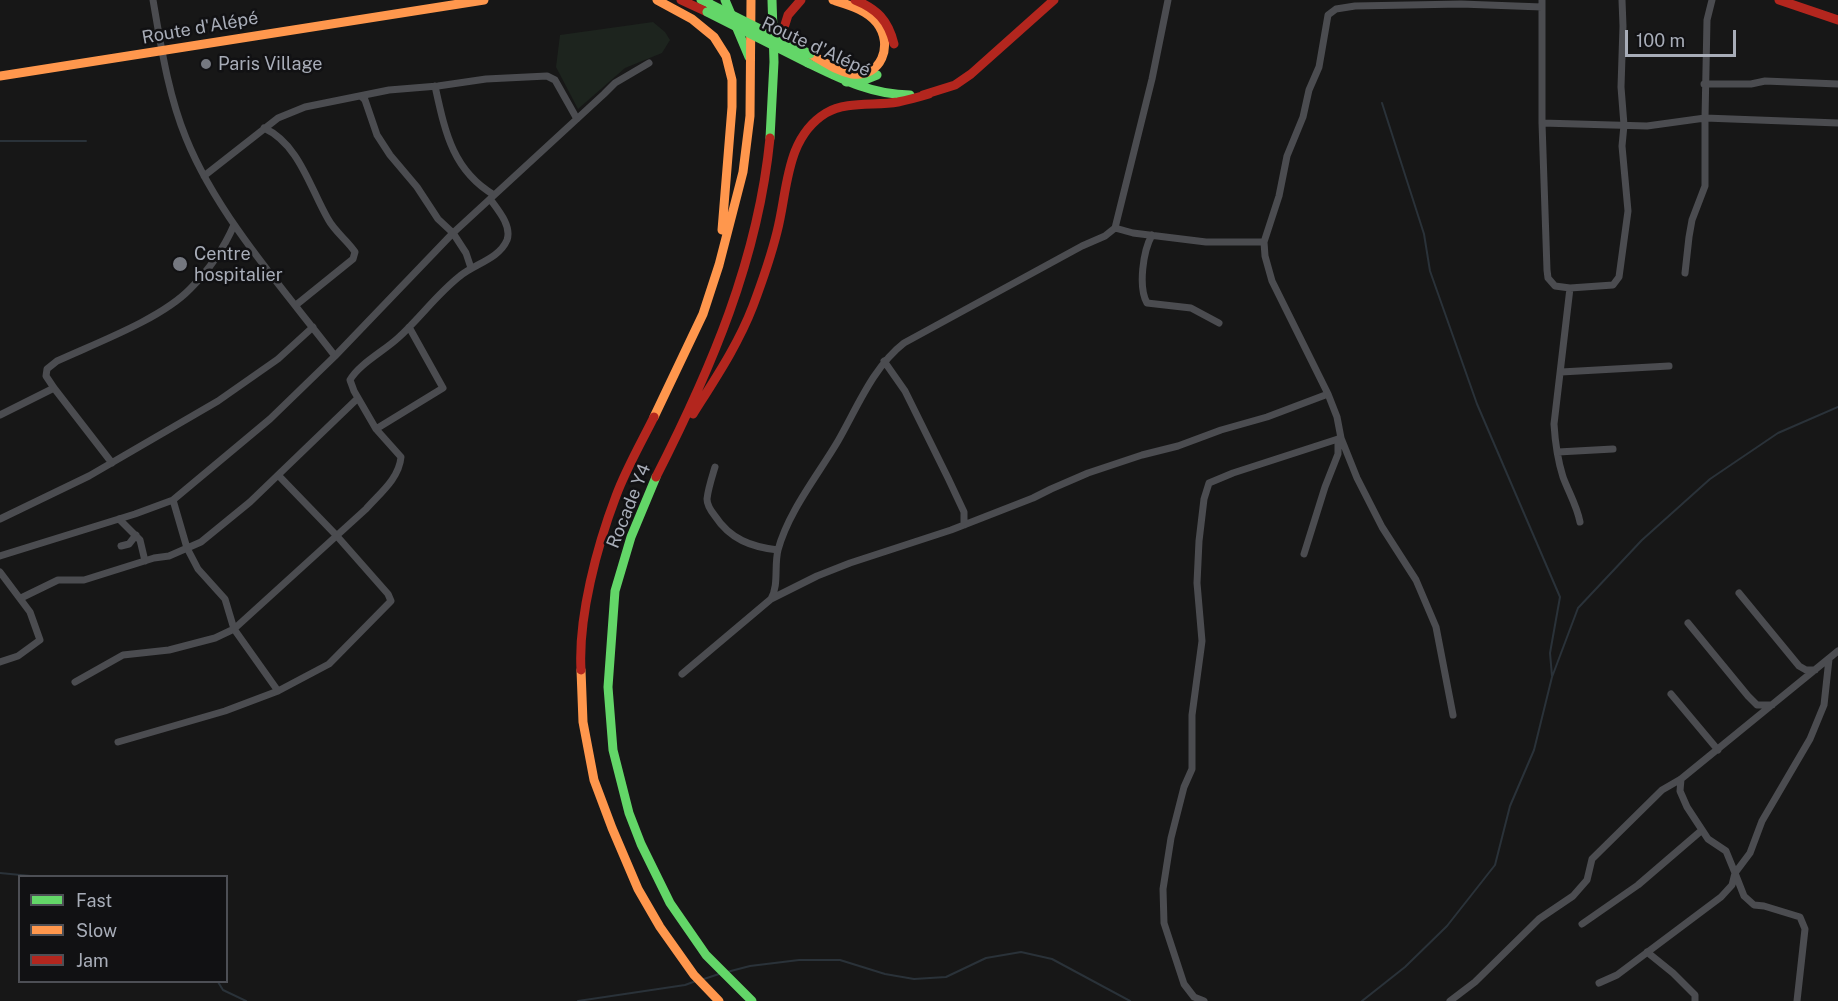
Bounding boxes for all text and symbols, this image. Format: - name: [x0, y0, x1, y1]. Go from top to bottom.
- street label: Route d'Alépé: [140, 7, 260, 49]
- street label: Route d'Alépé: [758, 12, 874, 82]
- scale bar: [1628, 18, 1739, 56]
- text: 100 m: [1636, 30, 1685, 51]
- place label: Paris Village: [218, 53, 322, 75]
- marker: Paris Village: [199, 57, 213, 71]
- place label: Centre hospitalier: [194, 243, 283, 286]
- marker: Centre hospitalier: [171, 255, 189, 273]
- street label: Rocade Y4: [602, 461, 656, 551]
- legend: [18, 875, 228, 983]
- text: Fast: [76, 890, 112, 911]
- text: Slow: [76, 920, 117, 941]
- text: Jam: [76, 950, 109, 971]

